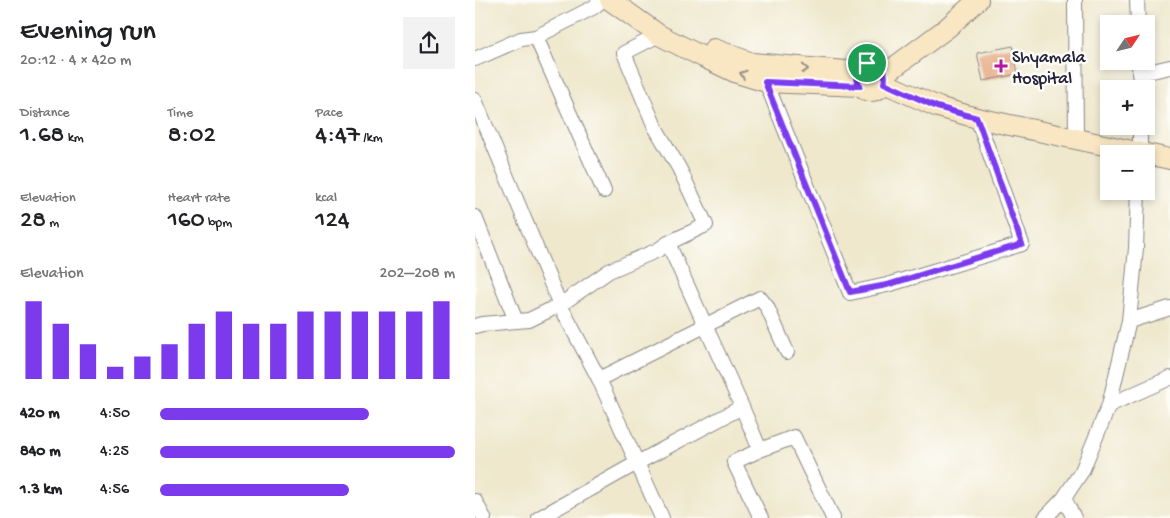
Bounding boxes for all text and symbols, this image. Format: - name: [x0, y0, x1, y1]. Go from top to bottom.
- north arrow: [1100, 15, 1155, 70]
- map controls: [1100, 15, 1155, 200]
- text: Evening run: [20, 16, 156, 49]
- button: share: [403, 17, 455, 69]
- pin: [846, 42, 888, 84]
- place label: Shyamala Hospital: [1012, 48, 1087, 90]
- icon: arrive: [853, 49, 881, 77]
- text: 20:12 · 4 × 420 m: [20, 52, 131, 71]
- marker: Shyamala Hospital: [994, 59, 1008, 73]
- one-way arrow: [802, 63, 810, 74]
- one-way arrow: [739, 70, 747, 80]
- button: +: [1100, 80, 1155, 135]
- text: Distance: [20, 105, 69, 122]
- text: Time: [168, 105, 193, 122]
- text: Pace: [315, 105, 343, 122]
- text: 1.68: [20, 122, 64, 151]
- text: 8:02: [168, 122, 216, 151]
- text: 4:47: [315, 122, 360, 151]
- text: km: [64, 130, 84, 147]
- text: /km: [360, 130, 383, 147]
- button: −: [1100, 145, 1155, 200]
- text: Elevation: [20, 190, 76, 207]
- text: Heart rate: [168, 190, 230, 207]
- text: kcal: [315, 190, 337, 207]
- text: 28: [20, 207, 46, 236]
- text: 160: [168, 207, 205, 236]
- text: 124: [315, 207, 350, 236]
- text: m: [46, 215, 59, 232]
- text: bpm: [205, 215, 232, 232]
- text: Elevation: [20, 265, 84, 284]
- text: 202–208 m: [380, 265, 455, 284]
- text: 420 m: [20, 405, 60, 424]
- text: 4:50: [100, 405, 130, 424]
- text: 840 m: [20, 443, 61, 462]
- text: 4:25: [100, 443, 129, 462]
- text: 1.3 km: [20, 481, 62, 500]
- text: 4:56: [100, 481, 129, 500]

